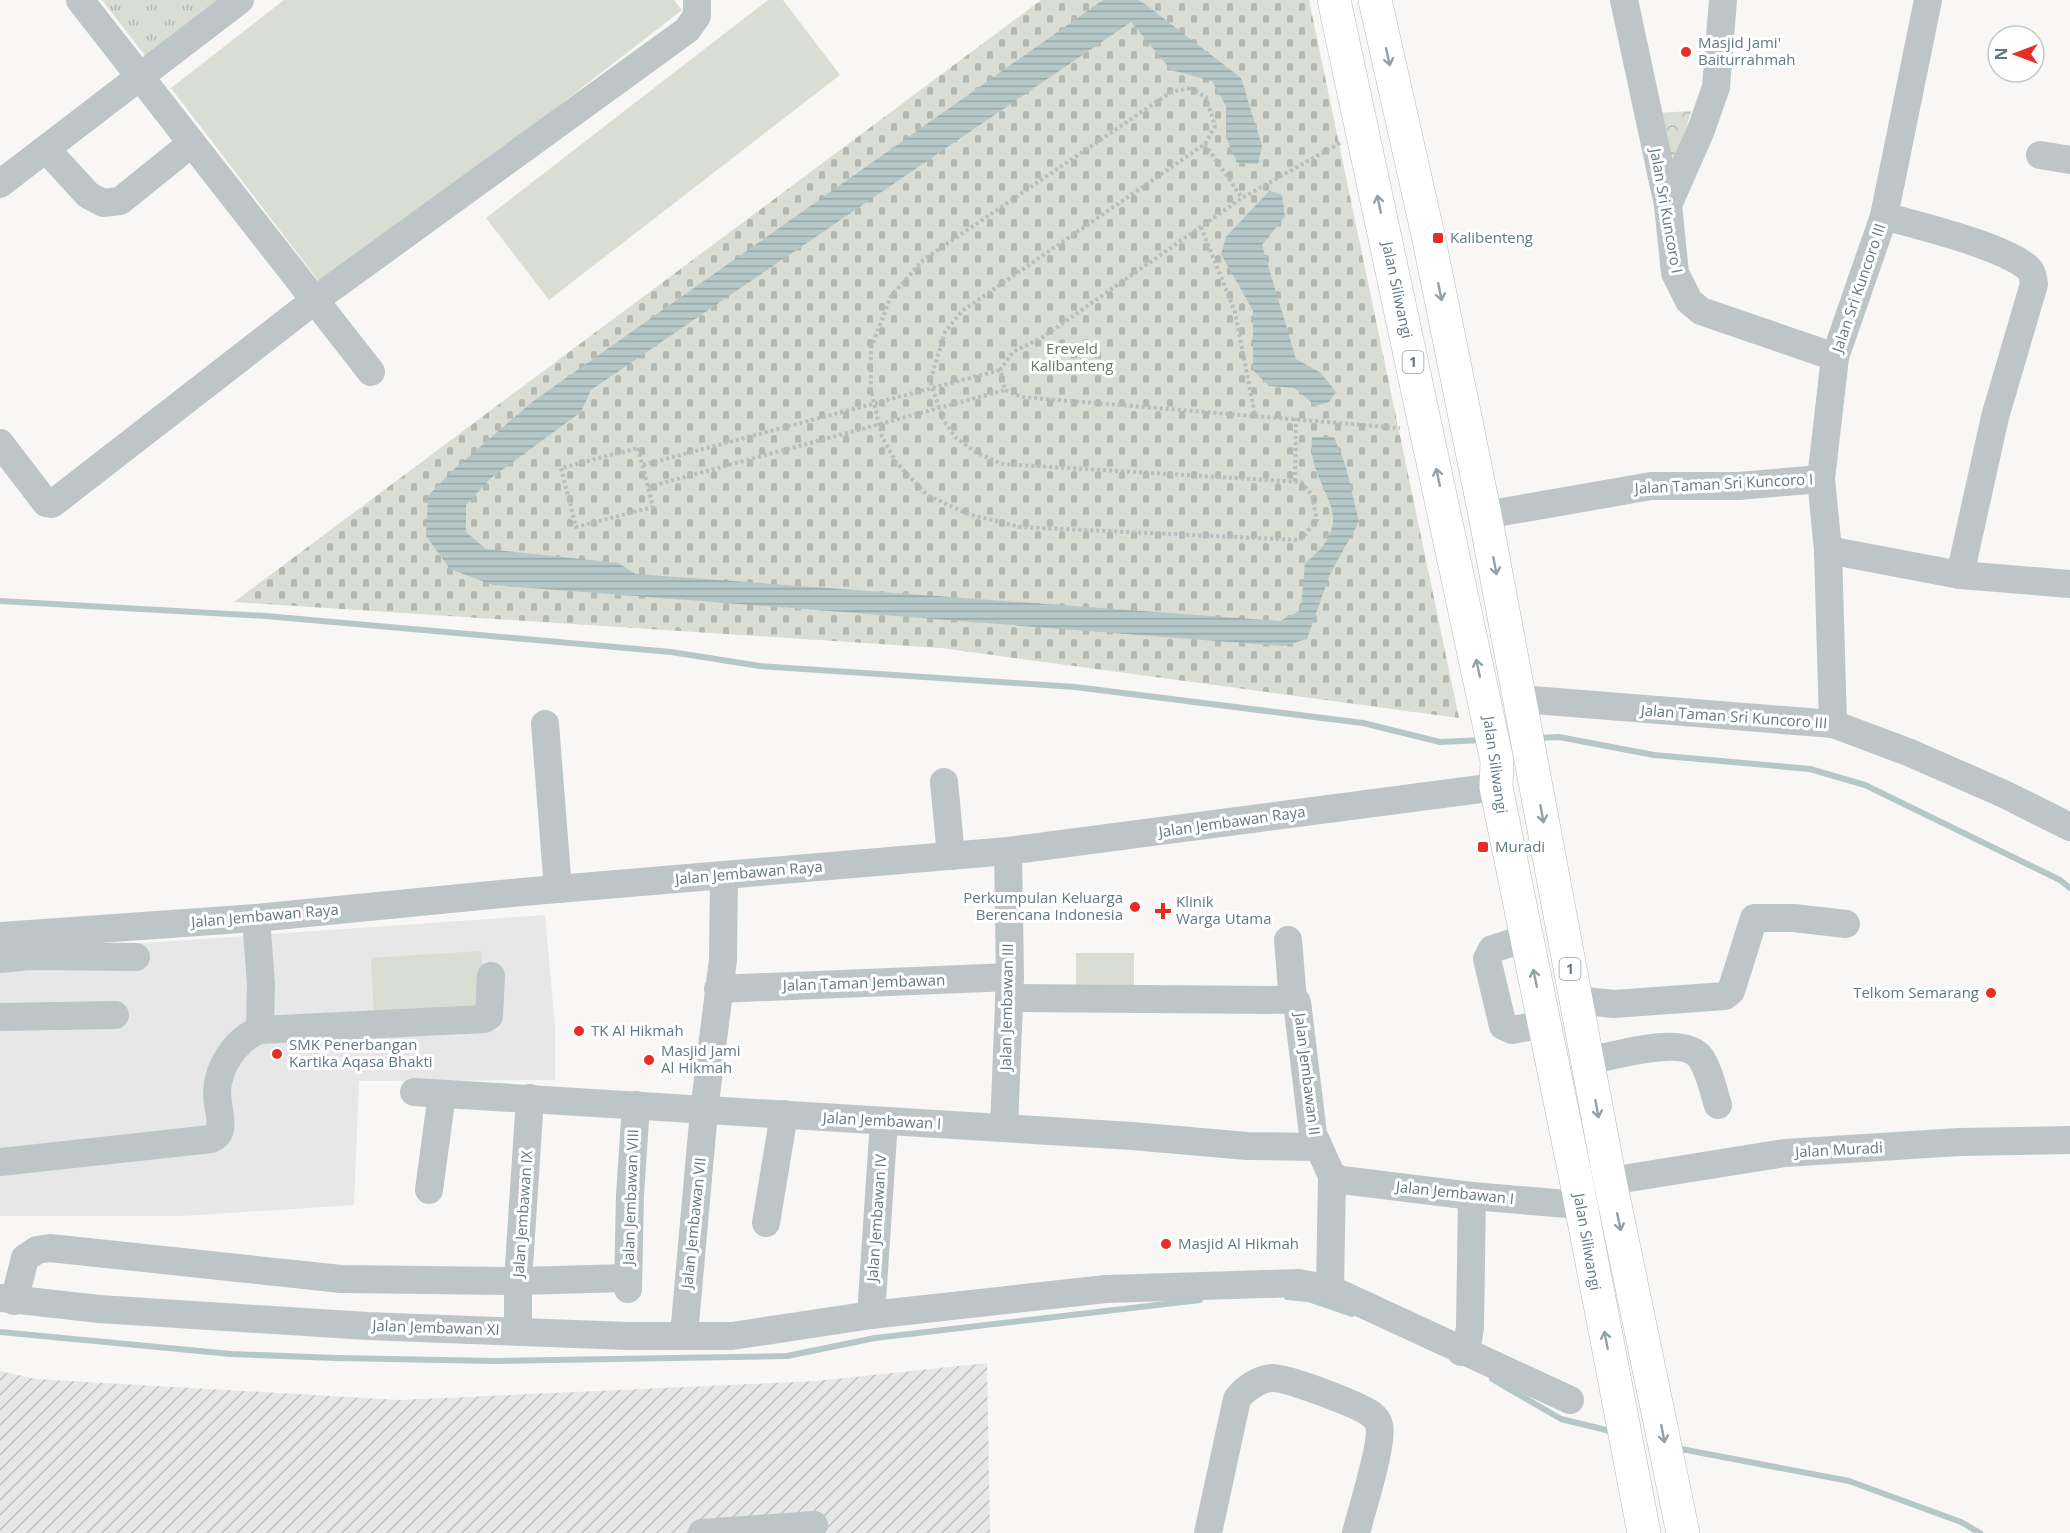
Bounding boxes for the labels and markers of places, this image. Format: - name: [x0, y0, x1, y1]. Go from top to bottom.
- place label: Masjid Jami' Baiturrahmah: [1698, 32, 1796, 69]
- marker: Masjid Jami' Baiturrahmah: [1679, 45, 1693, 59]
- place label: Kalibenteng: [1450, 227, 1533, 247]
- marker: Kalibenteng: [1431, 231, 1445, 245]
- place label: Muradi: [1495, 836, 1545, 856]
- marker: Muradi: [1476, 840, 1490, 854]
- place label: Perkumpulan Keluarga Berencana Indonesia: [963, 887, 1123, 924]
- place label: Klinik Warga Utama: [1176, 891, 1272, 928]
- marker: Perkumpulan Keluarga Berencana Indonesia: [1128, 900, 1142, 914]
- marker: Klinik Warga Utama: [1154, 902, 1172, 920]
- place label: Telkom Semarang: [1853, 982, 1979, 1002]
- marker: Telkom Semarang: [1984, 986, 1998, 1000]
- place label: TK Al Hikmah: [591, 1020, 684, 1040]
- marker: TK Al Hikmah: [572, 1024, 586, 1038]
- place label: SMK Penerbangan Kartika Aqasa Bhakti: [289, 1034, 433, 1071]
- place label: Masjid Jami Al Hikmah: [661, 1040, 741, 1077]
- marker: SMK Penerbangan Kartika Aqasa Bhakti: [270, 1047, 284, 1061]
- marker: Masjid Jami Al Hikmah: [642, 1053, 656, 1067]
- place label: Masjid Al Hikmah: [1178, 1233, 1299, 1253]
- marker: Masjid Al Hikmah: [1159, 1237, 1173, 1251]

